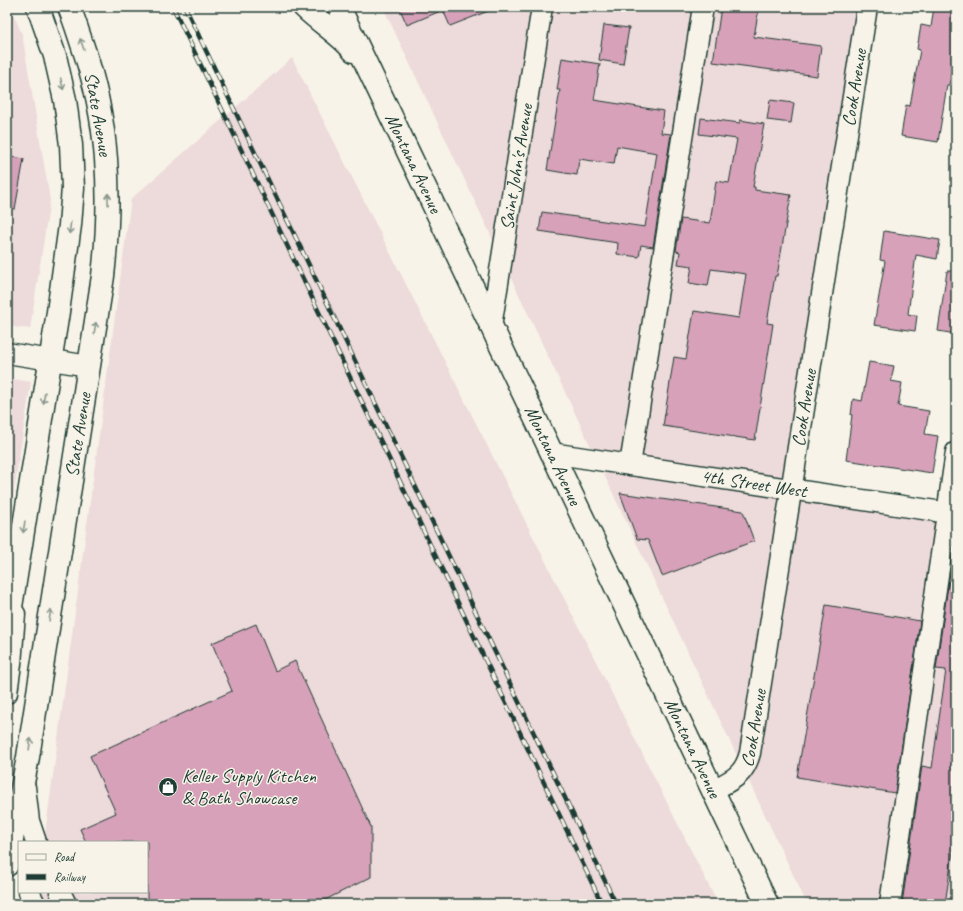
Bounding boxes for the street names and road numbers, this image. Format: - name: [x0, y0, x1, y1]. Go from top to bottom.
- street label: Cook Avenue: [836, 46, 872, 128]
- street label: State Avenue: [79, 70, 117, 160]
- street label: Saint John's Avenue: [495, 100, 539, 232]
- street label: Montana Avenue: [380, 109, 448, 218]
- street label: Cook Avenue: [786, 366, 822, 448]
- street label: State Avenue: [60, 389, 97, 479]
- street label: Montana Avenue: [519, 402, 588, 511]
- street label: 4th Street West: [699, 464, 810, 504]
- street label: Cook Avenue: [734, 686, 772, 770]
- street label: Montana Avenue: [659, 694, 727, 803]

